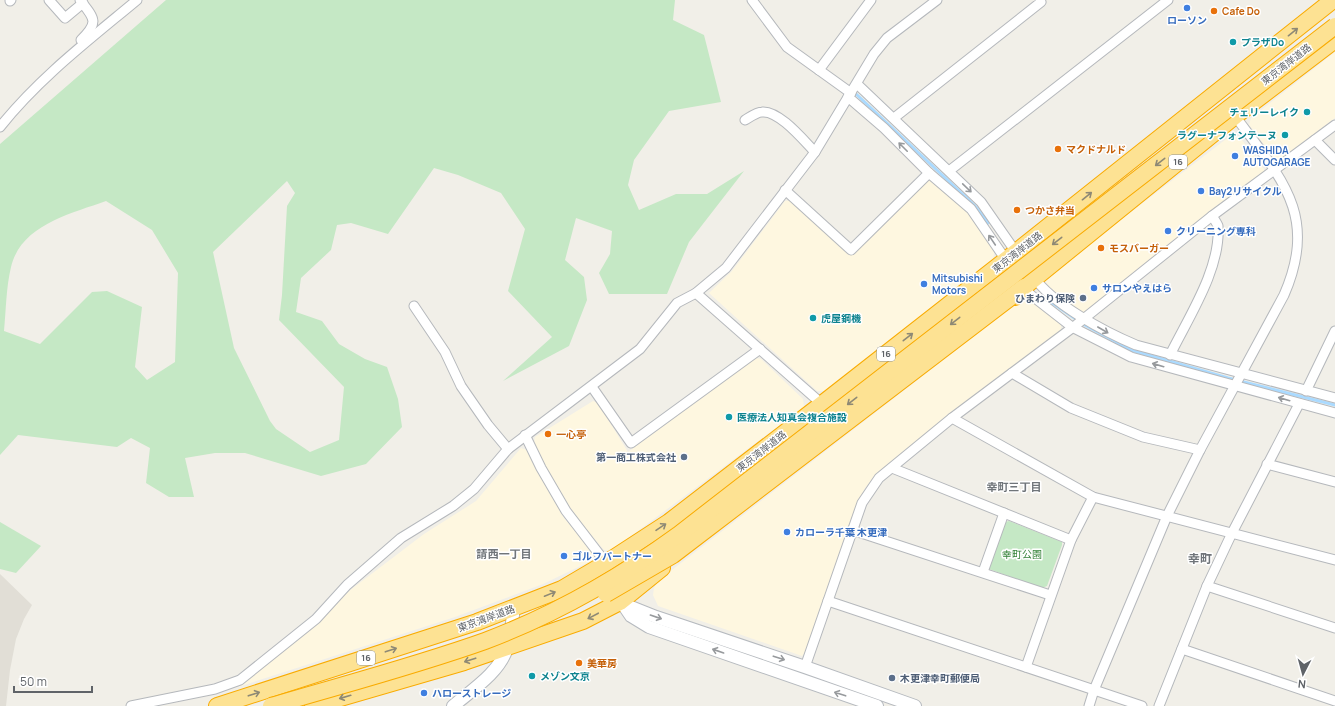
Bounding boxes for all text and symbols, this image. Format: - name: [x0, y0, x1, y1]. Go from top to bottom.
- marker: ローソン: [1182, 3, 1192, 13]
- place label: Cafe Do: [1222, 4, 1260, 18]
- marker: Cafe Do: [1209, 6, 1219, 16]
- place label: ローソン: [1167, 13, 1207, 27]
- one-way arrow: [1287, 27, 1298, 36]
- place label: プラザDo: [1241, 35, 1284, 49]
- marker: プラザDo: [1228, 37, 1238, 47]
- street label: 東京湾岸道路: [1258, 40, 1314, 88]
- place label: チェリーレイク: [1229, 105, 1299, 119]
- marker: チェリーレイク: [1302, 107, 1312, 117]
- place label: ラグーナフォンテーヌ: [1177, 128, 1277, 142]
- marker: ラグーナフォンテーヌ: [1280, 130, 1290, 140]
- one-way arrow: [898, 142, 908, 152]
- place label: マクドナルド: [1066, 142, 1126, 156]
- place label: WASHIDA AUTOGARAGE: [1243, 143, 1311, 169]
- marker: マクドナルド: [1053, 144, 1063, 154]
- marker: WASHIDA AUTOGARAGE: [1230, 151, 1240, 161]
- road number: 16: [1169, 155, 1187, 169]
- one-way arrow: [1155, 157, 1166, 166]
- one-way arrow: [962, 183, 972, 192]
- place label: Bay2リサイクル: [1209, 184, 1282, 198]
- marker: Bay2リサイクル: [1196, 186, 1206, 196]
- one-way arrow: [1082, 191, 1093, 200]
- place label: つかさ弁当: [1025, 203, 1075, 217]
- marker: つかさ弁当: [1012, 205, 1022, 215]
- place label: クリーニング専科: [1176, 224, 1256, 238]
- marker: クリーニング専科: [1163, 226, 1173, 236]
- street label: 東京湾岸道路: [989, 228, 1045, 276]
- one-way arrow: [988, 235, 996, 246]
- one-way arrow: [1052, 237, 1063, 246]
- place label: モスバーガー: [1109, 241, 1169, 255]
- marker: モスバーガー: [1096, 243, 1106, 253]
- place label: Mitsubishi Motors: [932, 271, 983, 297]
- marker: Mitsubishi Motors: [919, 279, 929, 289]
- place label: サロンやえはら: [1102, 281, 1172, 295]
- marker: サロンやえはら: [1089, 283, 1099, 293]
- place label: ひまわり保険: [1015, 291, 1075, 305]
- marker: ひまわり保険: [1078, 293, 1088, 303]
- place label: 虎屋鋼機: [821, 311, 861, 325]
- marker: 虎屋鋼機: [808, 313, 818, 323]
- one-way arrow: [949, 317, 960, 325]
- one-way arrow: [1097, 327, 1109, 335]
- one-way arrow: [903, 332, 914, 341]
- road number: 16: [877, 347, 895, 361]
- one-way arrow: [1152, 361, 1165, 368]
- one-way arrow: [1278, 395, 1291, 402]
- one-way arrow: [846, 396, 857, 405]
- place label: 医療法人知真会複合施設: [737, 410, 847, 424]
- marker: 医療法人知真会複合施設: [724, 412, 734, 422]
- place label: 一心亭: [556, 427, 586, 441]
- street label: 東京湾岸道路: [733, 427, 789, 475]
- marker: 一心亭: [543, 429, 553, 439]
- place label: 第一商工株式会社: [596, 450, 677, 464]
- marker: 第一商工株式会社: [679, 452, 689, 462]
- district label: 幸町三丁目: [987, 479, 1042, 494]
- one-way arrow: [655, 523, 666, 531]
- place label: カローラ千葉 木更津: [795, 525, 887, 539]
- marker: カローラ千葉 木更津: [782, 527, 792, 537]
- district label: 請西一丁目: [477, 546, 532, 561]
- park label: 幸町公園: [1002, 547, 1042, 561]
- place label: ゴルフパートナー: [572, 549, 652, 563]
- district label: 幸町: [1188, 550, 1212, 567]
- marker: ゴルフパートナー: [559, 551, 569, 561]
- one-way arrow: [543, 589, 555, 597]
- street label: 東京湾岸道路: [455, 601, 517, 635]
- one-way arrow: [587, 613, 599, 621]
- one-way arrow: [649, 614, 661, 622]
- one-way arrow: [384, 646, 397, 653]
- one-way arrow: [712, 646, 724, 654]
- road number: 16: [357, 651, 375, 665]
- north arrow: [1283, 654, 1323, 694]
- one-way arrow: [772, 655, 785, 662]
- place label: 美華房: [587, 656, 617, 670]
- one-way arrow: [464, 657, 477, 664]
- marker: 美華房: [574, 658, 584, 668]
- scale bar: [14, 668, 92, 694]
- place label: メゾン文京: [540, 669, 590, 683]
- marker: メゾン文京: [527, 671, 537, 681]
- place label: 木更津幸町郵便局: [899, 671, 980, 685]
- text: 50 m: [20, 673, 47, 690]
- marker: 木更津幸町郵便局: [887, 673, 897, 683]
- text: N: [1297, 677, 1307, 692]
- place label: ハローストレージ: [432, 686, 511, 700]
- marker: ハローストレージ: [419, 688, 429, 698]
- one-way arrow: [835, 689, 847, 697]
- one-way arrow: [247, 690, 260, 697]
- one-way arrow: [339, 694, 352, 701]

